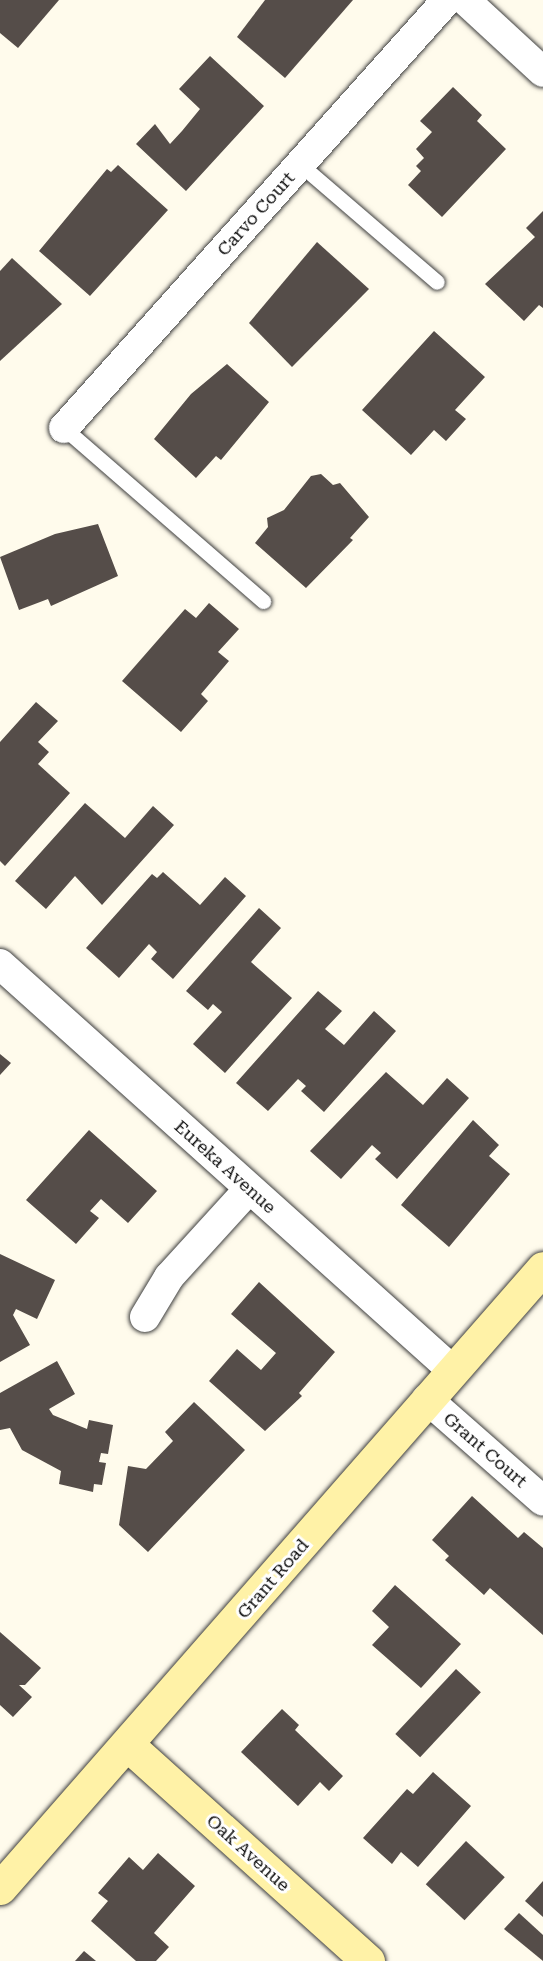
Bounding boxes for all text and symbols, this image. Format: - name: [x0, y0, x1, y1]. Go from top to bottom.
- street label: Carvo Court: [213, 167, 299, 261]
- street label: Eureka Avenue: [170, 1116, 280, 1218]
- street label: Grant Court: [439, 1408, 531, 1492]
- street label: Grant Road: [233, 1535, 313, 1623]
- street label: Oak Avenue: [202, 1810, 294, 1896]

